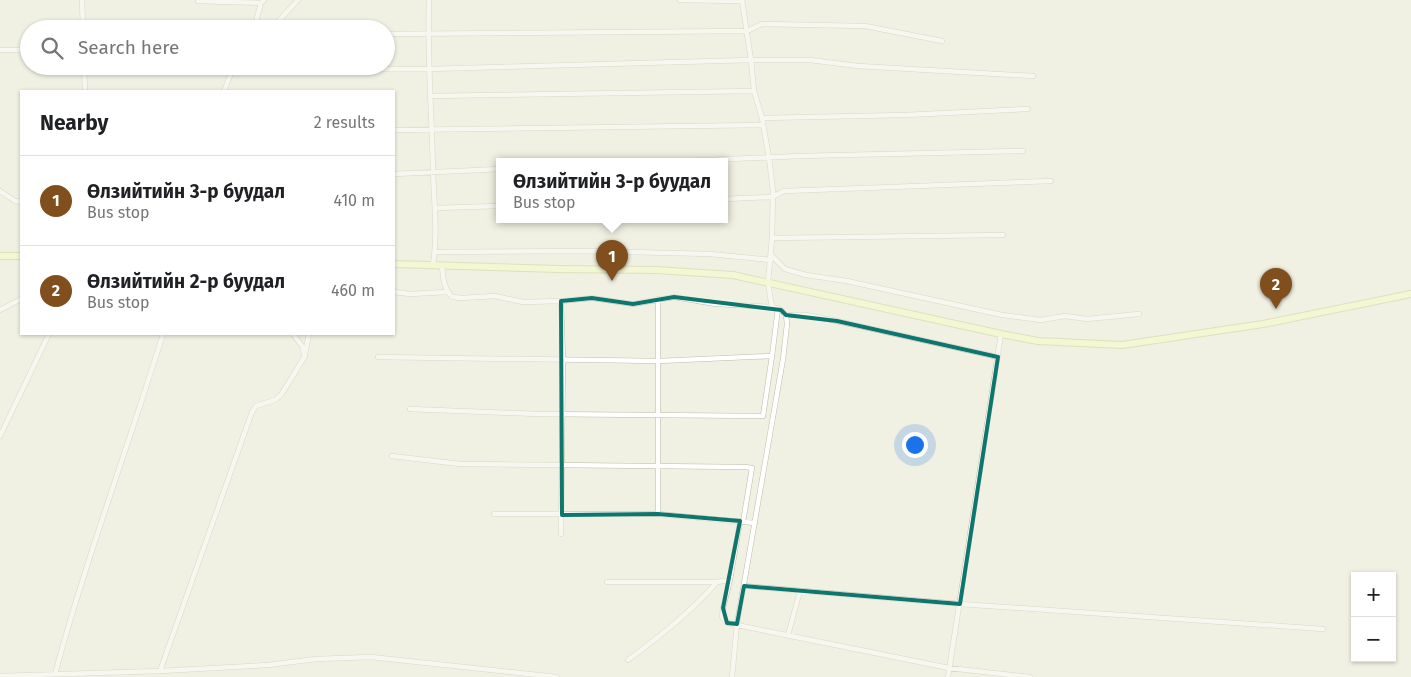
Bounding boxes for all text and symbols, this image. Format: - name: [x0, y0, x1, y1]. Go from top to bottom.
- search box: [20, 20, 395, 75]
- icon: search: [38, 34, 66, 62]
- text: Search here: [78, 36, 179, 59]
- text: Nearby: [40, 110, 108, 136]
- text: 2 results: [314, 113, 375, 132]
- popup: [496, 158, 728, 223]
- text: Өлзийтийн 3-р буудал: [513, 170, 711, 193]
- text: Өлзийтийн 3-р буудал: [87, 180, 285, 203]
- text: 1: [52, 191, 60, 210]
- text: 410 m: [334, 191, 375, 210]
- text: Bus stop: [513, 193, 576, 212]
- text: Bus stop: [87, 203, 150, 222]
- pin: 1: [596, 240, 628, 281]
- pin: 2: [1260, 268, 1292, 309]
- text: Өлзийтийн 2-р буудал: [87, 270, 285, 293]
- text: 2: [52, 281, 60, 300]
- text: 460 m: [331, 281, 375, 300]
- text: Bus stop: [87, 293, 150, 312]
- your location: [902, 432, 928, 458]
- map controls: [1351, 572, 1396, 662]
- button: +: [1351, 572, 1396, 617]
- button: −: [1351, 617, 1396, 662]

